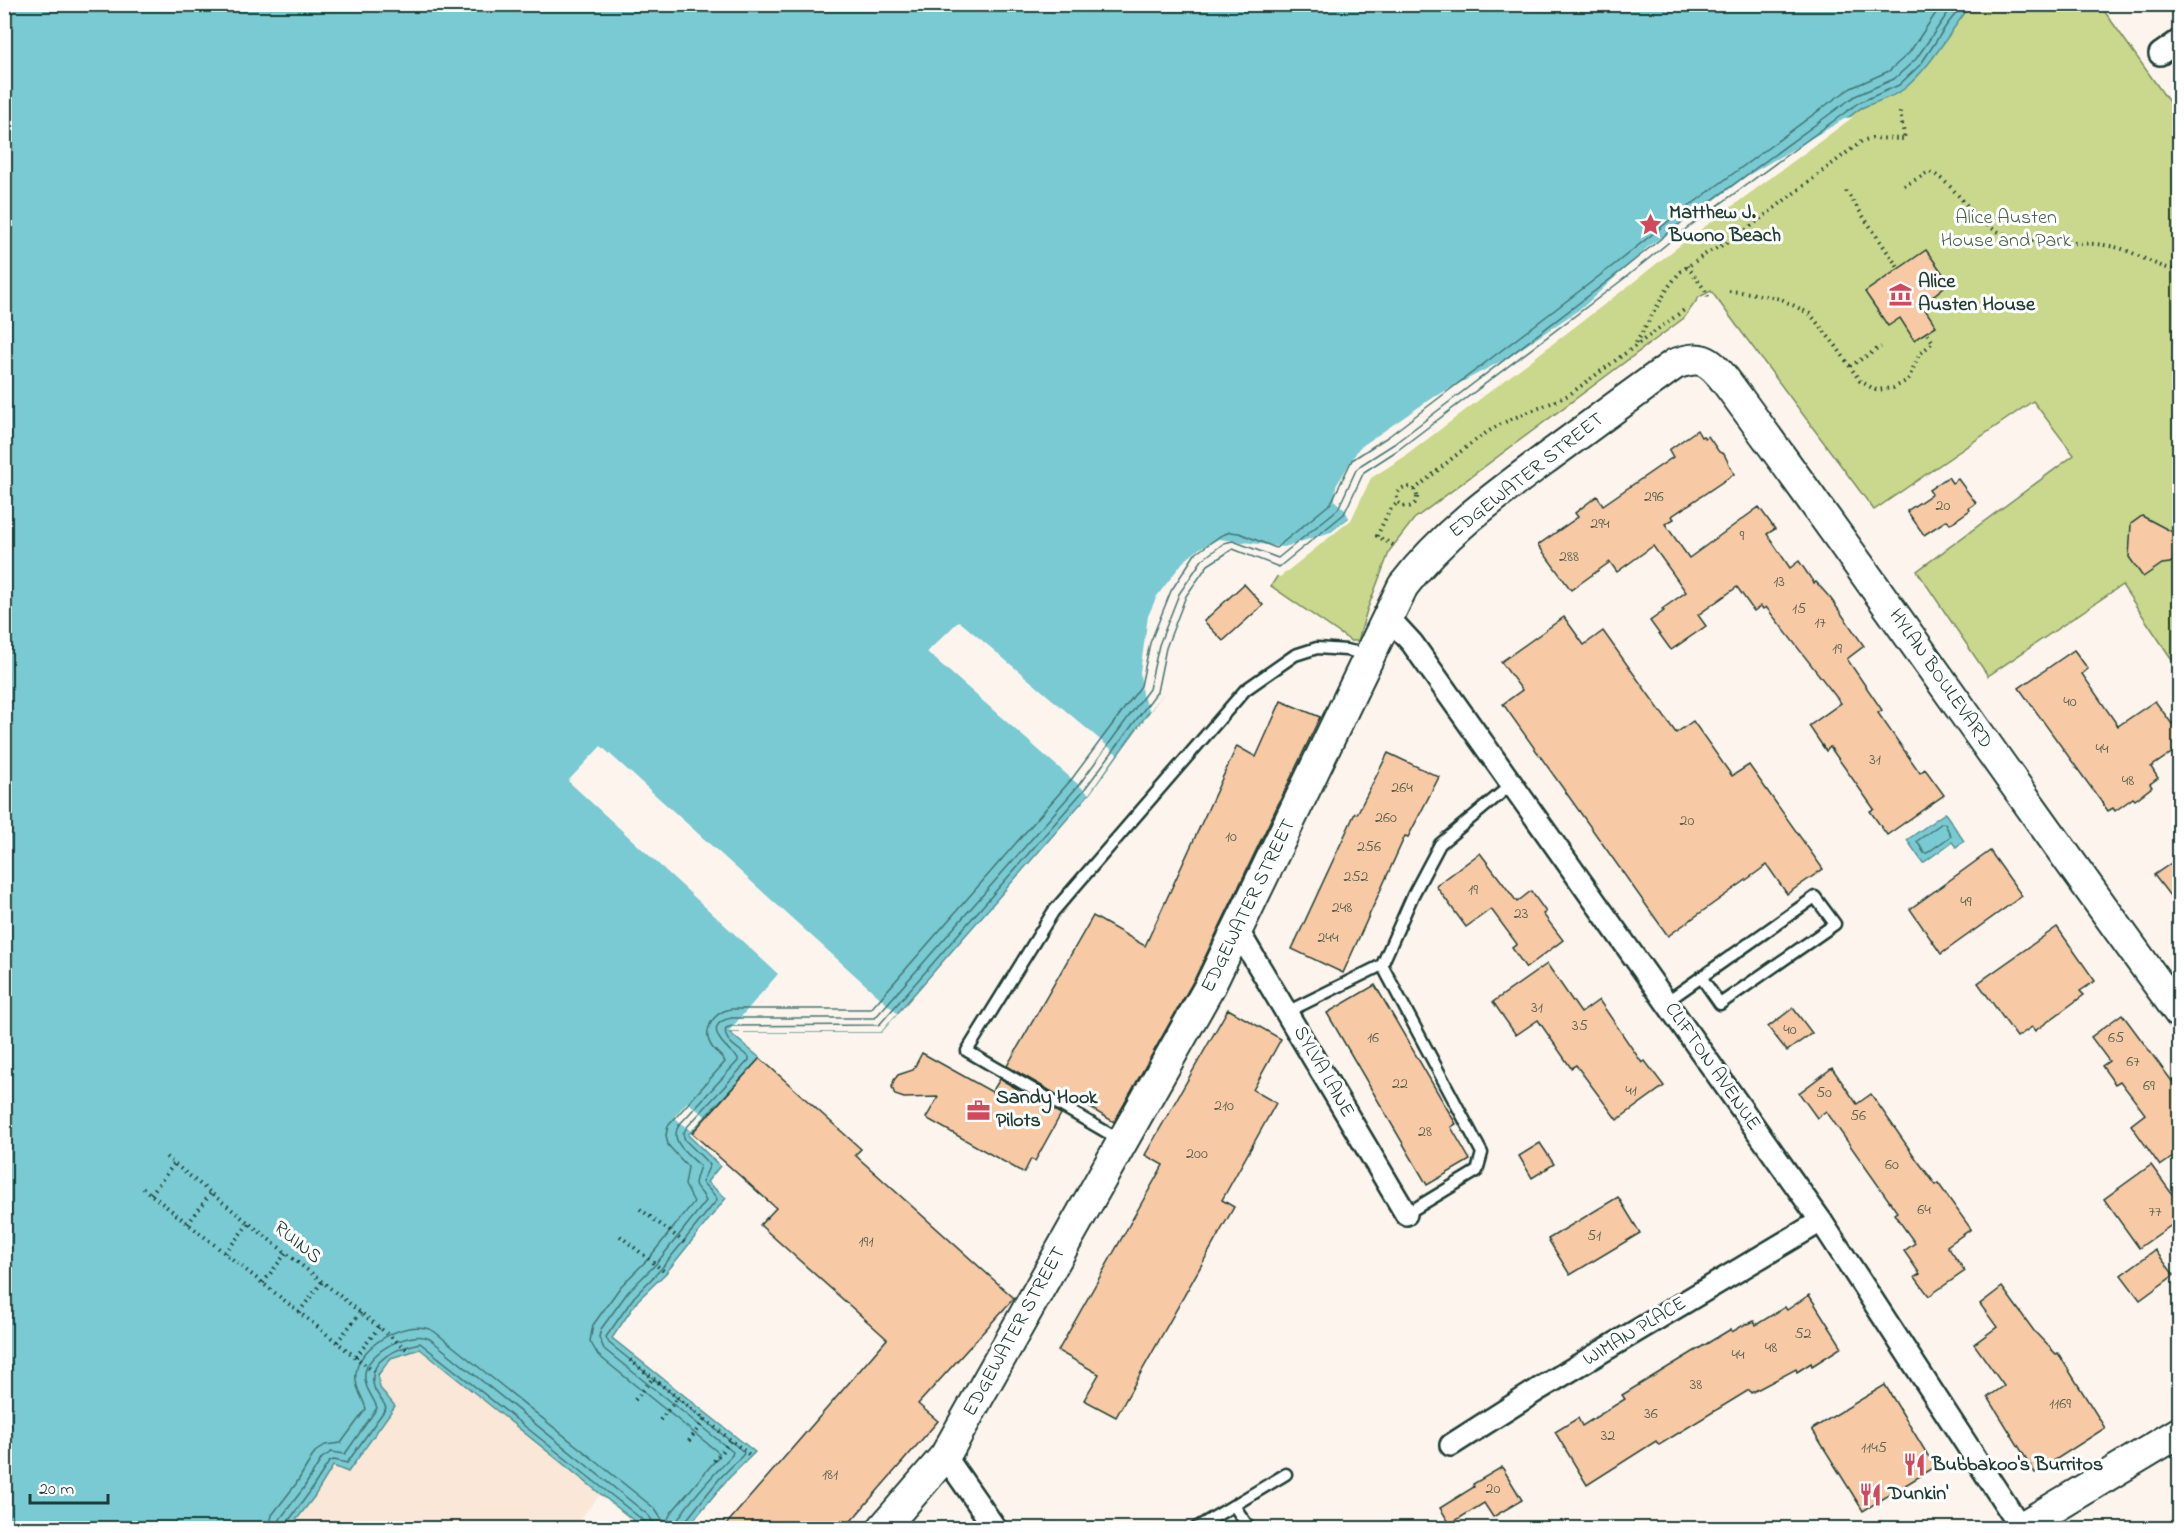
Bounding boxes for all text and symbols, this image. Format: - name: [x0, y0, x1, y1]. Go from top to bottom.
- place label: Matthew J. Buono Beach: [1668, 199, 1781, 251]
- park label: Alice Austen House and Park: [1941, 204, 2072, 256]
- place icon: Matthew J. Buono Beach: [1638, 211, 1664, 237]
- place label: Alice Austen House: [1918, 268, 2036, 320]
- museum icon: Alice Austen House: [1887, 281, 1913, 307]
- street label: EDGEWATER STREET: [1443, 406, 1611, 546]
- house number: 296: [1644, 485, 1664, 509]
- house number: 20: [1936, 494, 1951, 518]
- house number: 294: [1590, 512, 1610, 536]
- house number: 9: [1740, 524, 1745, 548]
- house number: 288: [1559, 545, 1579, 569]
- house number: 13: [1773, 570, 1785, 594]
- house number: 15: [1792, 597, 1806, 621]
- street label: HYLAN BOULEVARD: [1881, 603, 1999, 755]
- house number: 17: [1814, 611, 1826, 635]
- house number: 19: [1832, 637, 1842, 661]
- house number: 40: [2063, 690, 2077, 714]
- house number: 44: [2095, 737, 2109, 761]
- house number: 31: [1869, 748, 1881, 772]
- house number: 48: [2122, 769, 2134, 793]
- house number: 264: [1391, 776, 1413, 800]
- house number: 260: [1375, 806, 1397, 830]
- house number: 20: [1680, 809, 1695, 833]
- street label: EDGEWATER STREET: [1194, 814, 1304, 998]
- house number: 10: [1225, 825, 1237, 849]
- house number: 256: [1357, 835, 1381, 859]
- house number: 252: [1343, 865, 1369, 889]
- house number: 19: [1468, 878, 1478, 902]
- house number: 49: [1960, 890, 1972, 914]
- house number: 248: [1332, 896, 1352, 920]
- house number: 23: [1514, 902, 1528, 926]
- house number: 244: [1317, 926, 1339, 950]
- house number: 31: [1531, 996, 1543, 1020]
- street label: CLIFTON AVENUE: [1657, 997, 1767, 1137]
- house number: 35: [1572, 1014, 1588, 1038]
- house number: 40: [1783, 1018, 1797, 1042]
- street label: SYLVA LANE: [1285, 1021, 1361, 1123]
- house number: 16: [1367, 1026, 1379, 1050]
- house number: 65: [2108, 1026, 2124, 1050]
- house number: 67: [2126, 1050, 2140, 1074]
- house number: 22: [1392, 1072, 1408, 1096]
- house number: 69: [2143, 1074, 2155, 1098]
- house number: 41: [1625, 1079, 1637, 1103]
- house number: 50: [1816, 1081, 1832, 1105]
- place label: Sandy Hook Pilots: [996, 1084, 1099, 1136]
- house number: 210: [1214, 1094, 1234, 1118]
- office icon: Sandy Hook Pilots: [965, 1097, 991, 1123]
- house number: 56: [1850, 1104, 1866, 1128]
- house number: 28: [1418, 1120, 1432, 1144]
- house number: 200: [1186, 1142, 1208, 1166]
- house number: 60: [1885, 1153, 1899, 1177]
- house number: 64: [1917, 1198, 1931, 1222]
- house number: 77: [2148, 1200, 2162, 1224]
- street label: RUINS: [267, 1215, 328, 1272]
- house number: 51: [1587, 1224, 1601, 1248]
- house number: 191: [859, 1230, 874, 1254]
- street label: EDGEWATER STREET: [956, 1242, 1074, 1422]
- street label: WIMAN PLACE: [1578, 1290, 1692, 1374]
- house number: 52: [1794, 1322, 1812, 1346]
- house number: 48: [1765, 1336, 1777, 1360]
- house number: 44: [1731, 1343, 1745, 1367]
- house number: 38: [1690, 1373, 1702, 1397]
- house number: 1169: [2049, 1392, 2071, 1416]
- house number: 36: [1644, 1402, 1658, 1426]
- house number: 32: [1601, 1424, 1615, 1448]
- house number: 1145: [1861, 1436, 1887, 1460]
- place label: Bubbakoo's Burritos: [1931, 1451, 2103, 1480]
- restaurant icon: Bubbakoo's Burritos: [1901, 1452, 1927, 1478]
- house number: 181: [822, 1463, 838, 1487]
- scale bar: [30, 1467, 108, 1505]
- text: 20 m: [39, 1477, 74, 1503]
- house number: 20: [1486, 1477, 1501, 1501]
- place label: Dunkin': [1887, 1480, 1949, 1509]
- restaurant icon: Dunkin': [1857, 1481, 1883, 1507]

